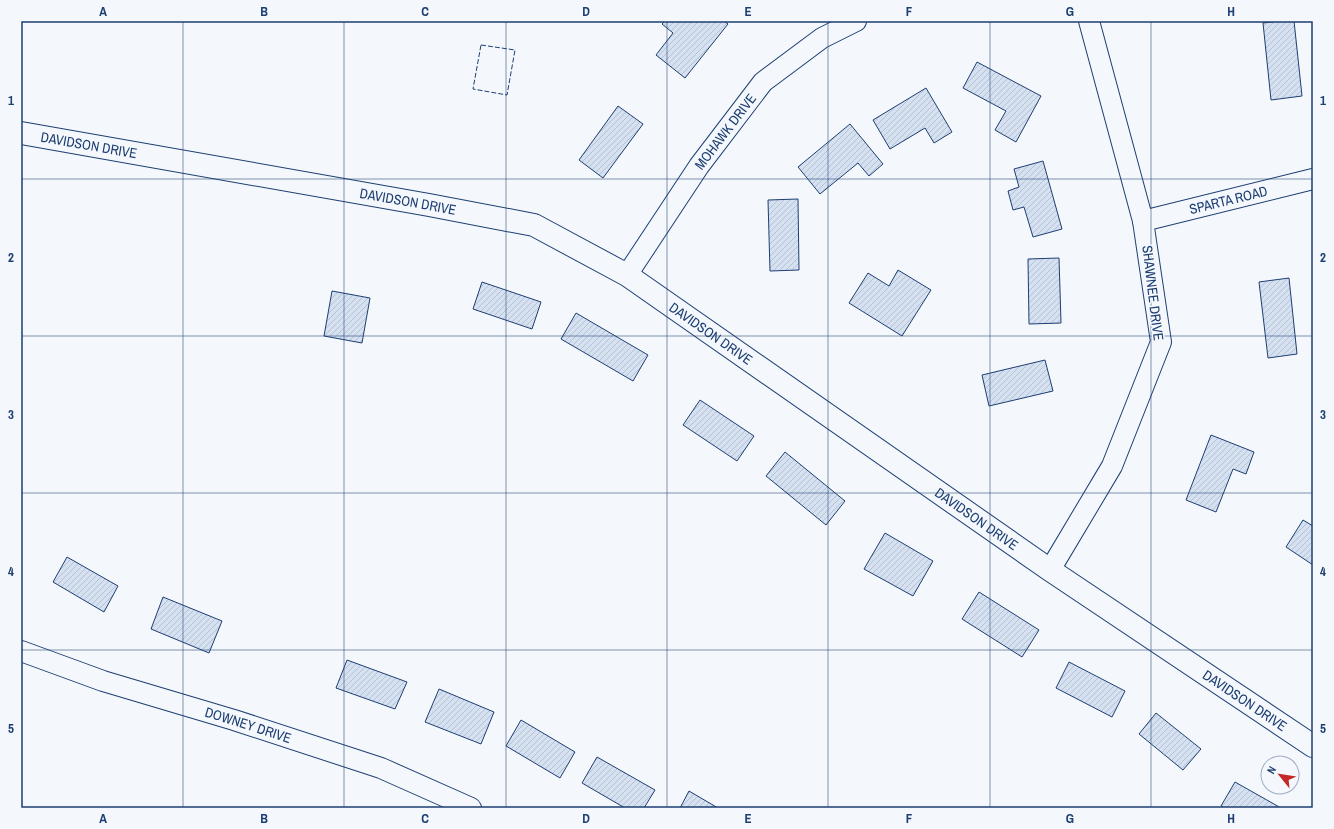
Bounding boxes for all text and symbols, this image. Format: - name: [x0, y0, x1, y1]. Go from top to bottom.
- text: A: [99, 3, 107, 20]
- text: B: [260, 3, 268, 20]
- text: C: [421, 3, 429, 20]
- text: D: [582, 3, 590, 20]
- text: E: [744, 3, 752, 20]
- text: F: [906, 3, 913, 20]
- text: G: [1066, 3, 1074, 20]
- text: H: [1227, 3, 1235, 20]
- street label: MOHAWK DRIVE: [691, 90, 760, 173]
- text: 1: [8, 92, 14, 109]
- text: 1: [1320, 92, 1326, 109]
- street label: DAVIDSON DRIVE: [39, 128, 139, 162]
- street label: SPARTA ROAD: [1187, 182, 1269, 218]
- street label: DAVIDSON DRIVE: [358, 184, 458, 219]
- street label: SHAWNEE DRIVE: [1138, 244, 1168, 342]
- text: 2: [8, 249, 14, 266]
- text: 2: [1320, 249, 1326, 266]
- street label: DAVIDSON DRIVE: [666, 298, 756, 369]
- text: 3: [8, 406, 14, 423]
- text: 3: [1320, 406, 1326, 423]
- street label: DAVIDSON DRIVE: [931, 484, 1022, 554]
- text: 4: [8, 563, 14, 580]
- text: 4: [1320, 563, 1326, 580]
- street label: DAVIDSON DRIVE: [1199, 666, 1290, 735]
- street label: DOWNEY DRIVE: [203, 703, 294, 747]
- text: 5: [8, 720, 14, 737]
- text: 5: [1320, 720, 1326, 737]
- north arrow: [1260, 755, 1300, 795]
- text: N: [1264, 764, 1279, 776]
- text: A: [99, 810, 107, 827]
- text: B: [260, 810, 268, 827]
- text: C: [421, 810, 429, 827]
- text: D: [582, 810, 590, 827]
- text: E: [744, 810, 752, 827]
- text: F: [906, 810, 913, 827]
- text: G: [1066, 810, 1074, 827]
- text: H: [1227, 810, 1235, 827]

